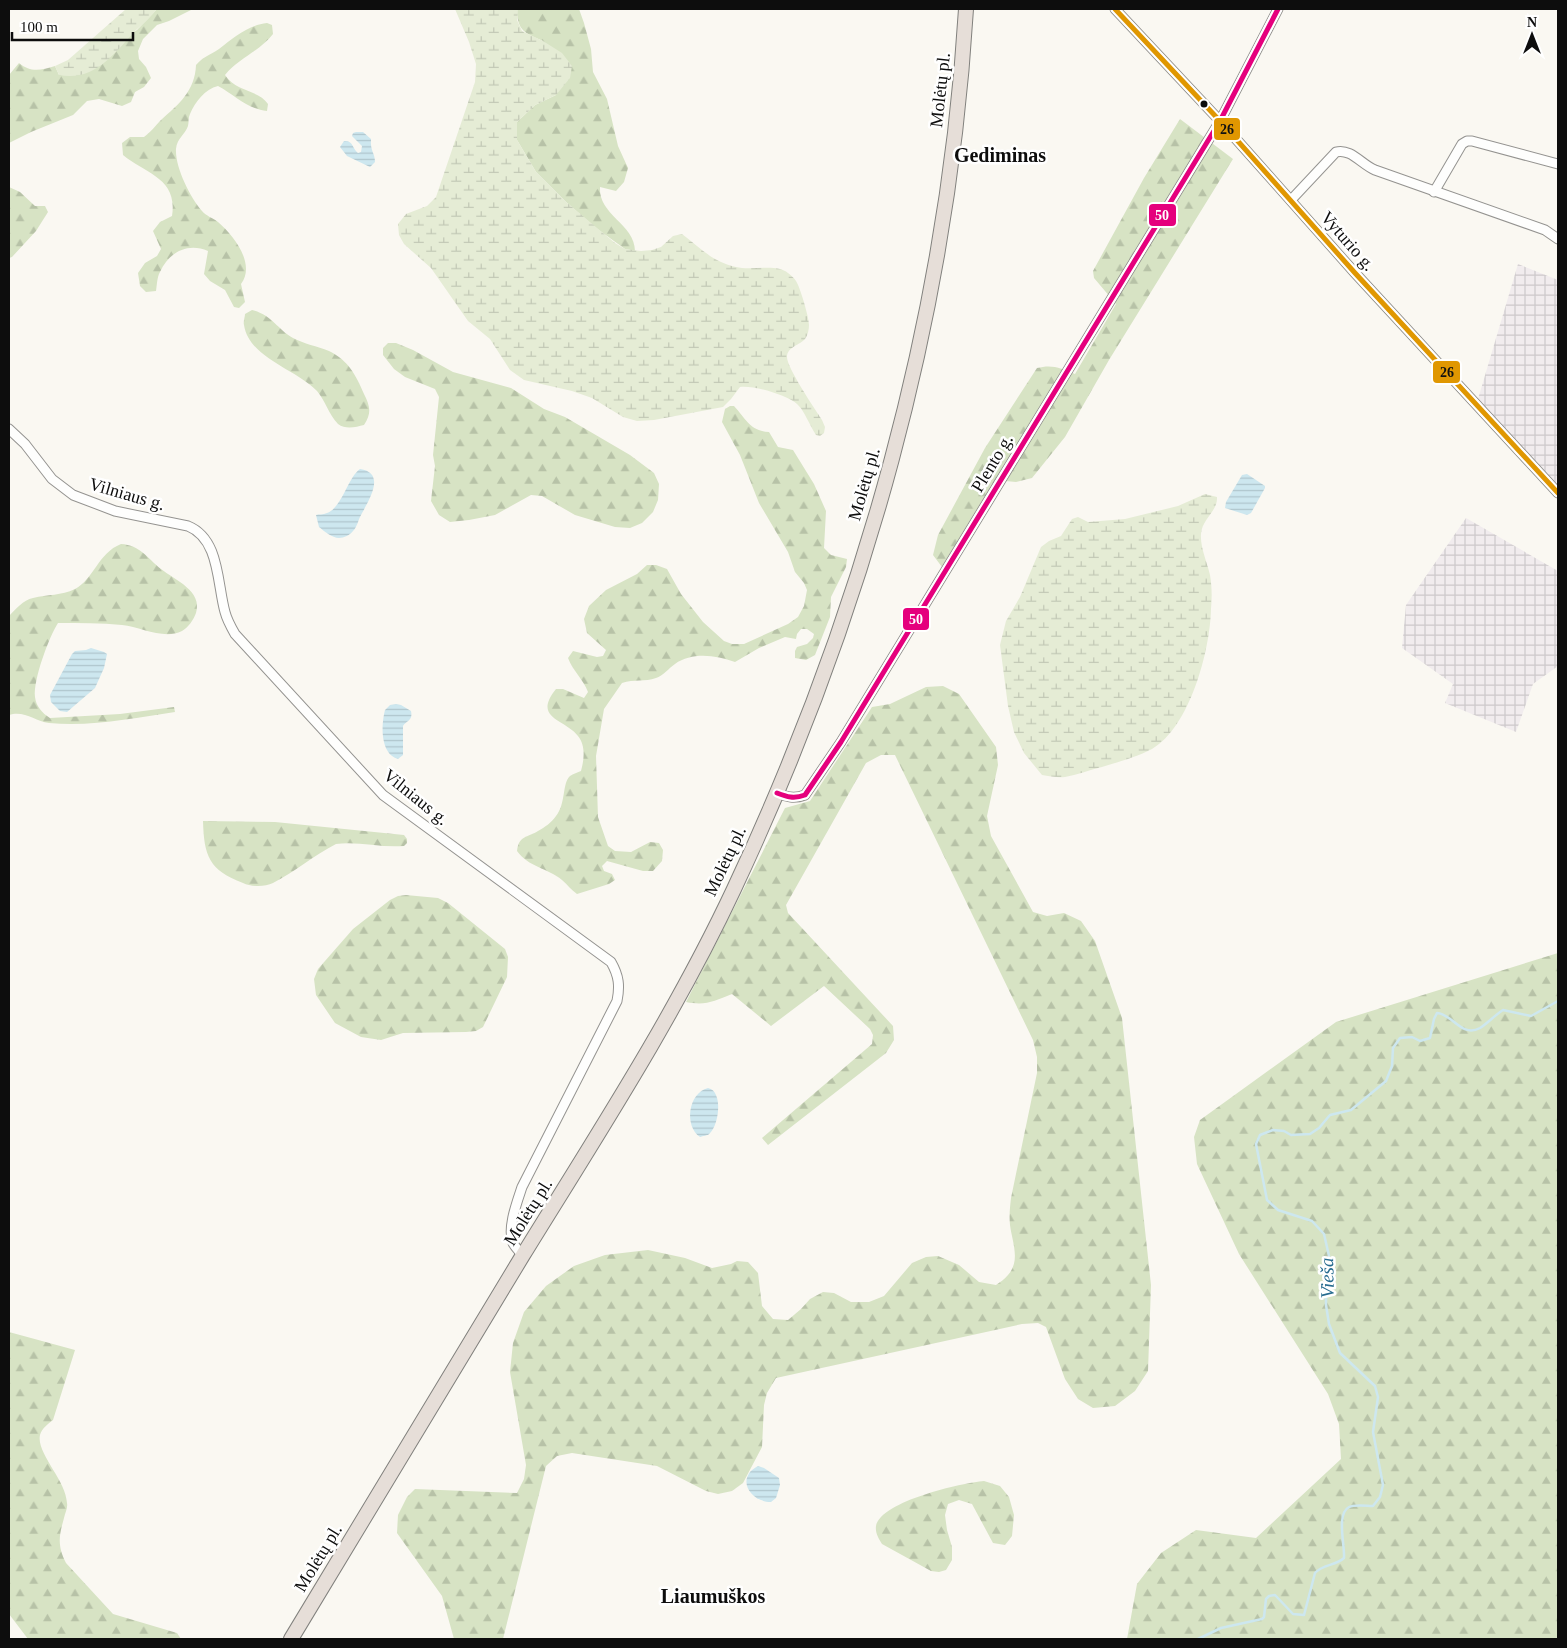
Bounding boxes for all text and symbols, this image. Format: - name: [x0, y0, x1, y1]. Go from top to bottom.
- scale bar: [12, 10, 134, 42]
- north arrow: [1507, 10, 1557, 60]
- text: N: [1527, 15, 1537, 30]
- text: 100 m: [20, 19, 58, 35]
- street label: Molėtų pl.: [926, 52, 954, 128]
- unlabelled marker: [1199, 99, 1209, 109]
- line badge: 26: [1213, 117, 1241, 141]
- text: 26: [1220, 122, 1234, 137]
- district label: Gediminas: [954, 144, 1046, 166]
- line badge: 50: [1148, 203, 1177, 227]
- street label: Vyturio g.: [1317, 207, 1379, 275]
- text: 50: [1155, 208, 1169, 223]
- line badge: 26: [1432, 360, 1461, 384]
- text: 26: [1440, 365, 1454, 380]
- street label: Plento g.: [967, 430, 1017, 496]
- street label: Molėtų pl.: [844, 445, 884, 523]
- street label: Vilniaus g.: [87, 474, 167, 514]
- line badge: 50: [902, 607, 930, 631]
- text: 50: [909, 612, 923, 627]
- street label: Vilniaus g.: [379, 765, 453, 829]
- street label: Molėtų pl.: [700, 823, 750, 899]
- street label: Molėtų pl.: [500, 1175, 556, 1249]
- water label: Vieša: [1316, 1257, 1338, 1299]
- street label: Molėtų pl.: [290, 1521, 346, 1595]
- district label: Liaumuškos: [661, 1585, 765, 1607]

